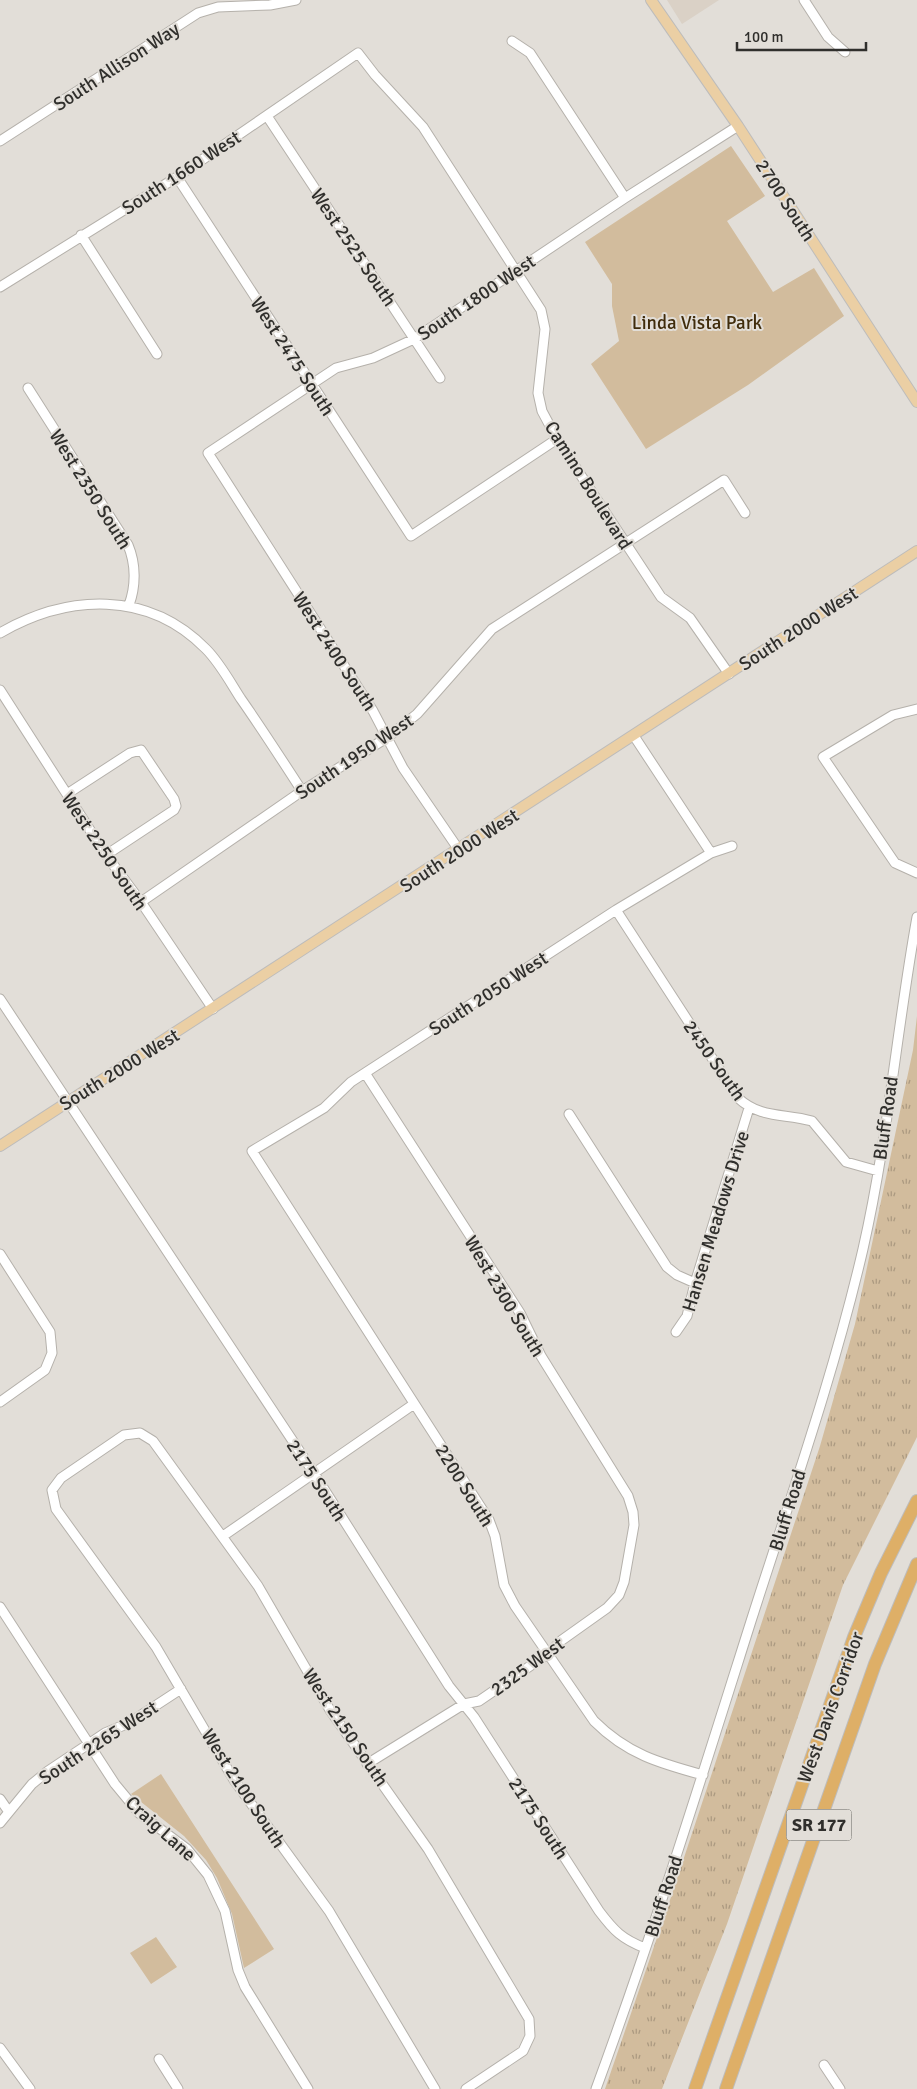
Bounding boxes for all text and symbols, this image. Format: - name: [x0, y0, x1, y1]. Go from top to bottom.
- street label: South Allison Way: [49, 17, 184, 117]
- scale bar: [737, 20, 866, 52]
- text: 100 m: [744, 28, 784, 46]
- street label: South 1660 West: [118, 125, 246, 220]
- street label: 2700 South: [750, 155, 821, 246]
- street label: West 2525 South: [305, 184, 401, 311]
- street label: South 1800 West: [413, 249, 540, 346]
- street label: West 2475 South: [245, 293, 340, 421]
- park label: Linda Vista Park: [632, 311, 763, 335]
- street label: Camino Boulevard: [539, 417, 637, 554]
- street label: West 2350 South: [44, 425, 137, 554]
- street label: South 2000 West: [735, 581, 863, 676]
- street label: West 2400 South: [287, 588, 382, 716]
- street label: South 1950 West: [291, 708, 418, 805]
- street label: West 2250 South: [56, 788, 152, 915]
- street label: South 2000 West: [396, 803, 524, 898]
- street label: South 2050 West: [425, 946, 553, 1041]
- street label: 2450 South: [678, 1016, 751, 1106]
- street label: South 2000 West: [55, 1023, 184, 1116]
- street label: Bluff Road: [868, 1075, 904, 1162]
- street label: Hansen Meadows Drive: [677, 1128, 755, 1315]
- street label: West 2300 South: [459, 1232, 550, 1361]
- street label: 2175 South: [281, 1435, 352, 1526]
- street label: 2200 South: [429, 1440, 499, 1531]
- street label: Bluff Road: [764, 1466, 812, 1554]
- street label: West Davis Corridor: [792, 1628, 869, 1786]
- street label: 2325 West: [486, 1632, 569, 1702]
- street label: West 2150 South: [297, 1664, 393, 1791]
- street label: South 2265 West: [35, 1695, 163, 1790]
- street label: West 2100 South: [196, 1725, 291, 1853]
- street label: 2175 South: [503, 1773, 574, 1864]
- street label: Craig Lane: [120, 1791, 201, 1867]
- road number: SR 177: [786, 1810, 852, 1840]
- street label: Bluff Road: [640, 1853, 688, 1940]

